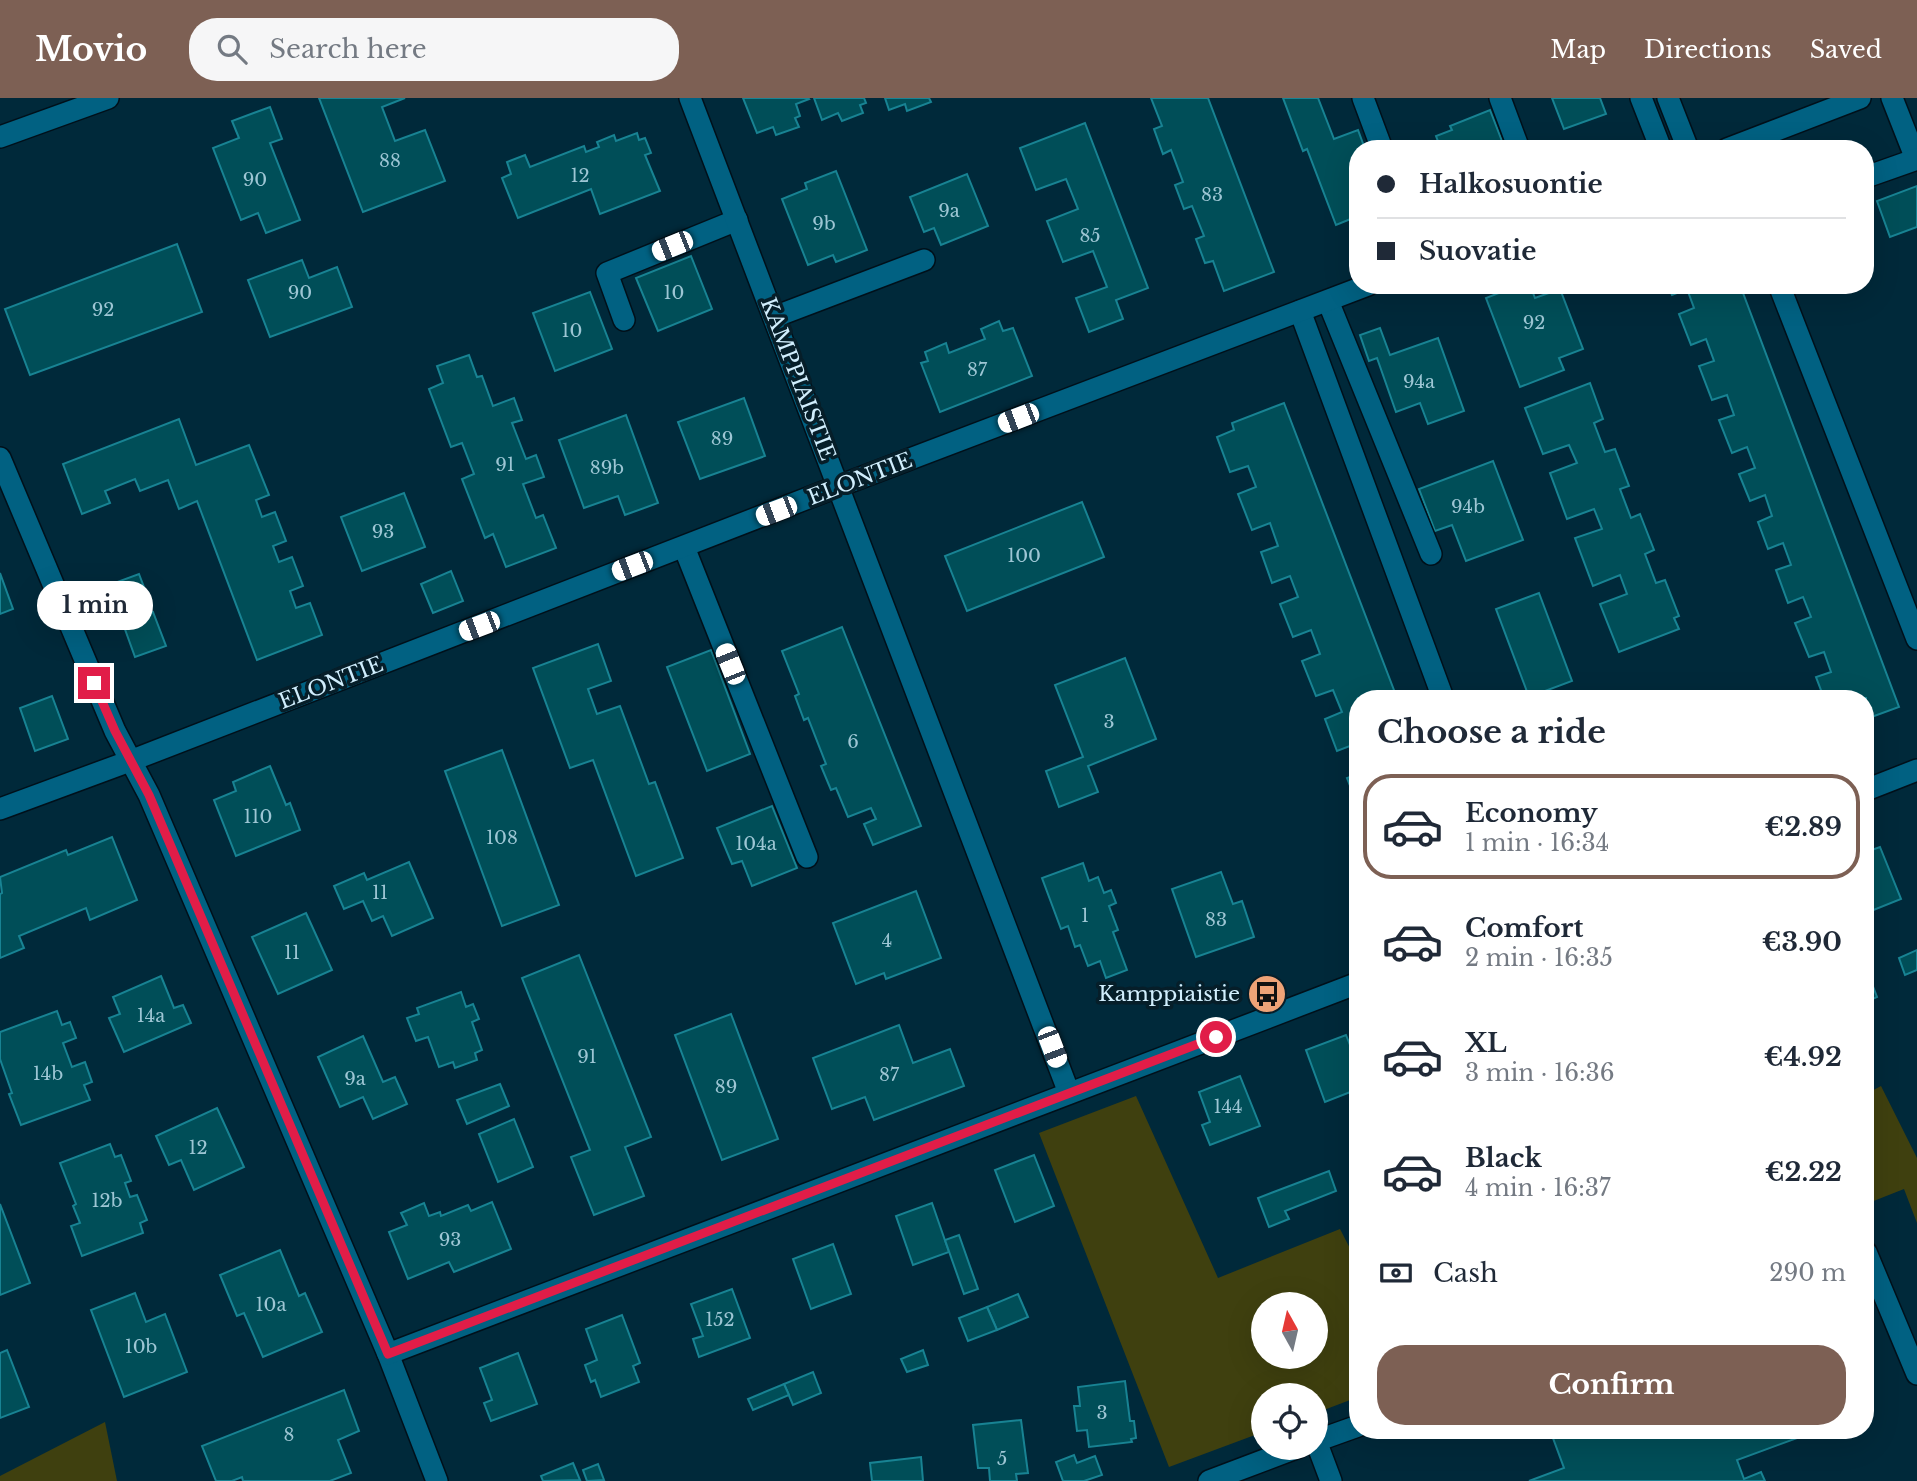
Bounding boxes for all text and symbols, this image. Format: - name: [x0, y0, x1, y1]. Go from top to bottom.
- search box: [189, 18, 679, 81]
- text: Movio: [35, 29, 147, 70]
- icon: search: [213, 30, 251, 68]
- text: Search here: [269, 33, 427, 65]
- text: Map: [1550, 35, 1606, 64]
- text: Directions: [1644, 35, 1772, 64]
- text: Saved: [1810, 35, 1882, 64]
- house number: 88: [379, 150, 401, 172]
- house number: 12: [570, 165, 590, 187]
- text: Halkosuontie: [1419, 168, 1603, 200]
- house number: 90: [243, 169, 267, 191]
- house number: 83: [1201, 184, 1223, 206]
- house number: 9a: [938, 200, 960, 222]
- house number: 9b: [812, 213, 836, 235]
- house number: 85: [1079, 225, 1101, 247]
- car: [649, 228, 696, 264]
- text: Suovatie: [1419, 235, 1536, 267]
- house number: 90: [288, 282, 312, 304]
- house number: 10: [664, 282, 684, 304]
- street label: KAMPPIAISTIE: [755, 294, 841, 464]
- house number: 92: [92, 299, 114, 321]
- house number: 92: [1523, 312, 1545, 334]
- house number: 10: [562, 320, 582, 342]
- house number: 87: [967, 359, 988, 381]
- house number: 94a: [1403, 371, 1435, 393]
- car: [995, 401, 1042, 435]
- house number: 89: [711, 428, 733, 450]
- street label: ELONTIE: [804, 447, 916, 511]
- house number: 91: [495, 454, 515, 476]
- house number: 89b: [590, 457, 624, 479]
- car: [753, 494, 800, 528]
- house number: 94b: [1451, 496, 1485, 518]
- house number: 93: [372, 521, 394, 543]
- house number: 100: [1007, 545, 1041, 567]
- car: [609, 549, 656, 583]
- callout: 1 min: [36, 582, 152, 630]
- text: 1 min: [62, 591, 128, 619]
- car: [456, 609, 503, 643]
- car: [713, 641, 748, 687]
- street label: ELONTIE: [275, 651, 387, 715]
- route end: [78, 667, 110, 699]
- house number: 3: [1103, 711, 1115, 733]
- text: Choose a ride: [1377, 712, 1606, 752]
- house number: 6: [847, 731, 859, 753]
- icon: car: [1381, 795, 1444, 858]
- text: Economy: [1465, 797, 1598, 829]
- house number: 110: [244, 806, 272, 828]
- text: €2.89: [1764, 811, 1842, 843]
- house number: 108: [486, 827, 518, 849]
- text: 1 min · 16:34: [1465, 829, 1609, 857]
- house number: 104a: [735, 833, 777, 855]
- house number: 11: [372, 882, 388, 904]
- house number: 1: [1081, 905, 1089, 927]
- house number: 83: [1205, 909, 1227, 931]
- icon: car: [1381, 910, 1444, 973]
- text: Comfort: [1465, 912, 1583, 944]
- text: €3.90: [1762, 926, 1842, 958]
- house number: 4: [882, 930, 892, 952]
- house number: 11: [284, 942, 300, 964]
- text: 2 min · 16:35: [1465, 944, 1613, 972]
- bus stop icon: Kamppiaistie: [1246, 973, 1288, 1015]
- place label: Kamppiaistie: [1098, 981, 1240, 1007]
- house number: 14a: [137, 1005, 165, 1027]
- route start: [1200, 1021, 1232, 1053]
- car: [1035, 1024, 1070, 1070]
- icon: car: [1381, 1025, 1444, 1088]
- text: XL: [1465, 1027, 1507, 1059]
- text: €4.92: [1764, 1041, 1842, 1073]
- house number: 91: [577, 1046, 597, 1068]
- text: 3 min · 16:36: [1465, 1059, 1614, 1087]
- house number: 14b: [33, 1063, 63, 1085]
- house number: 87: [879, 1064, 900, 1086]
- house number: 9a: [344, 1068, 366, 1090]
- house number: 89: [715, 1076, 737, 1098]
- house number: 144: [1213, 1096, 1243, 1118]
- house number: 12: [188, 1137, 208, 1159]
- icon: car: [1381, 1140, 1444, 1203]
- text: Black: [1465, 1142, 1542, 1174]
- text: €2.22: [1765, 1156, 1842, 1188]
- text: 4 min · 16:37: [1465, 1174, 1611, 1202]
- house number: 12b: [92, 1190, 122, 1212]
- house number: 93: [439, 1229, 461, 1251]
- icon: cash: [1377, 1254, 1415, 1292]
- text: Cash: [1433, 1257, 1498, 1289]
- text: 290 m: [1769, 1259, 1846, 1287]
- north arrow: [1251, 1292, 1328, 1368]
- map controls: [1251, 1292, 1328, 1460]
- house number: 10a: [256, 1294, 286, 1316]
- house number: 152: [705, 1309, 735, 1331]
- house number: 10b: [125, 1336, 157, 1358]
- button: Confirm: [1377, 1345, 1846, 1425]
- button: locate: [1251, 1383, 1328, 1460]
- house number: 3: [1096, 1402, 1108, 1424]
- house number: 8: [284, 1424, 294, 1446]
- house number: 5: [997, 1448, 1007, 1470]

